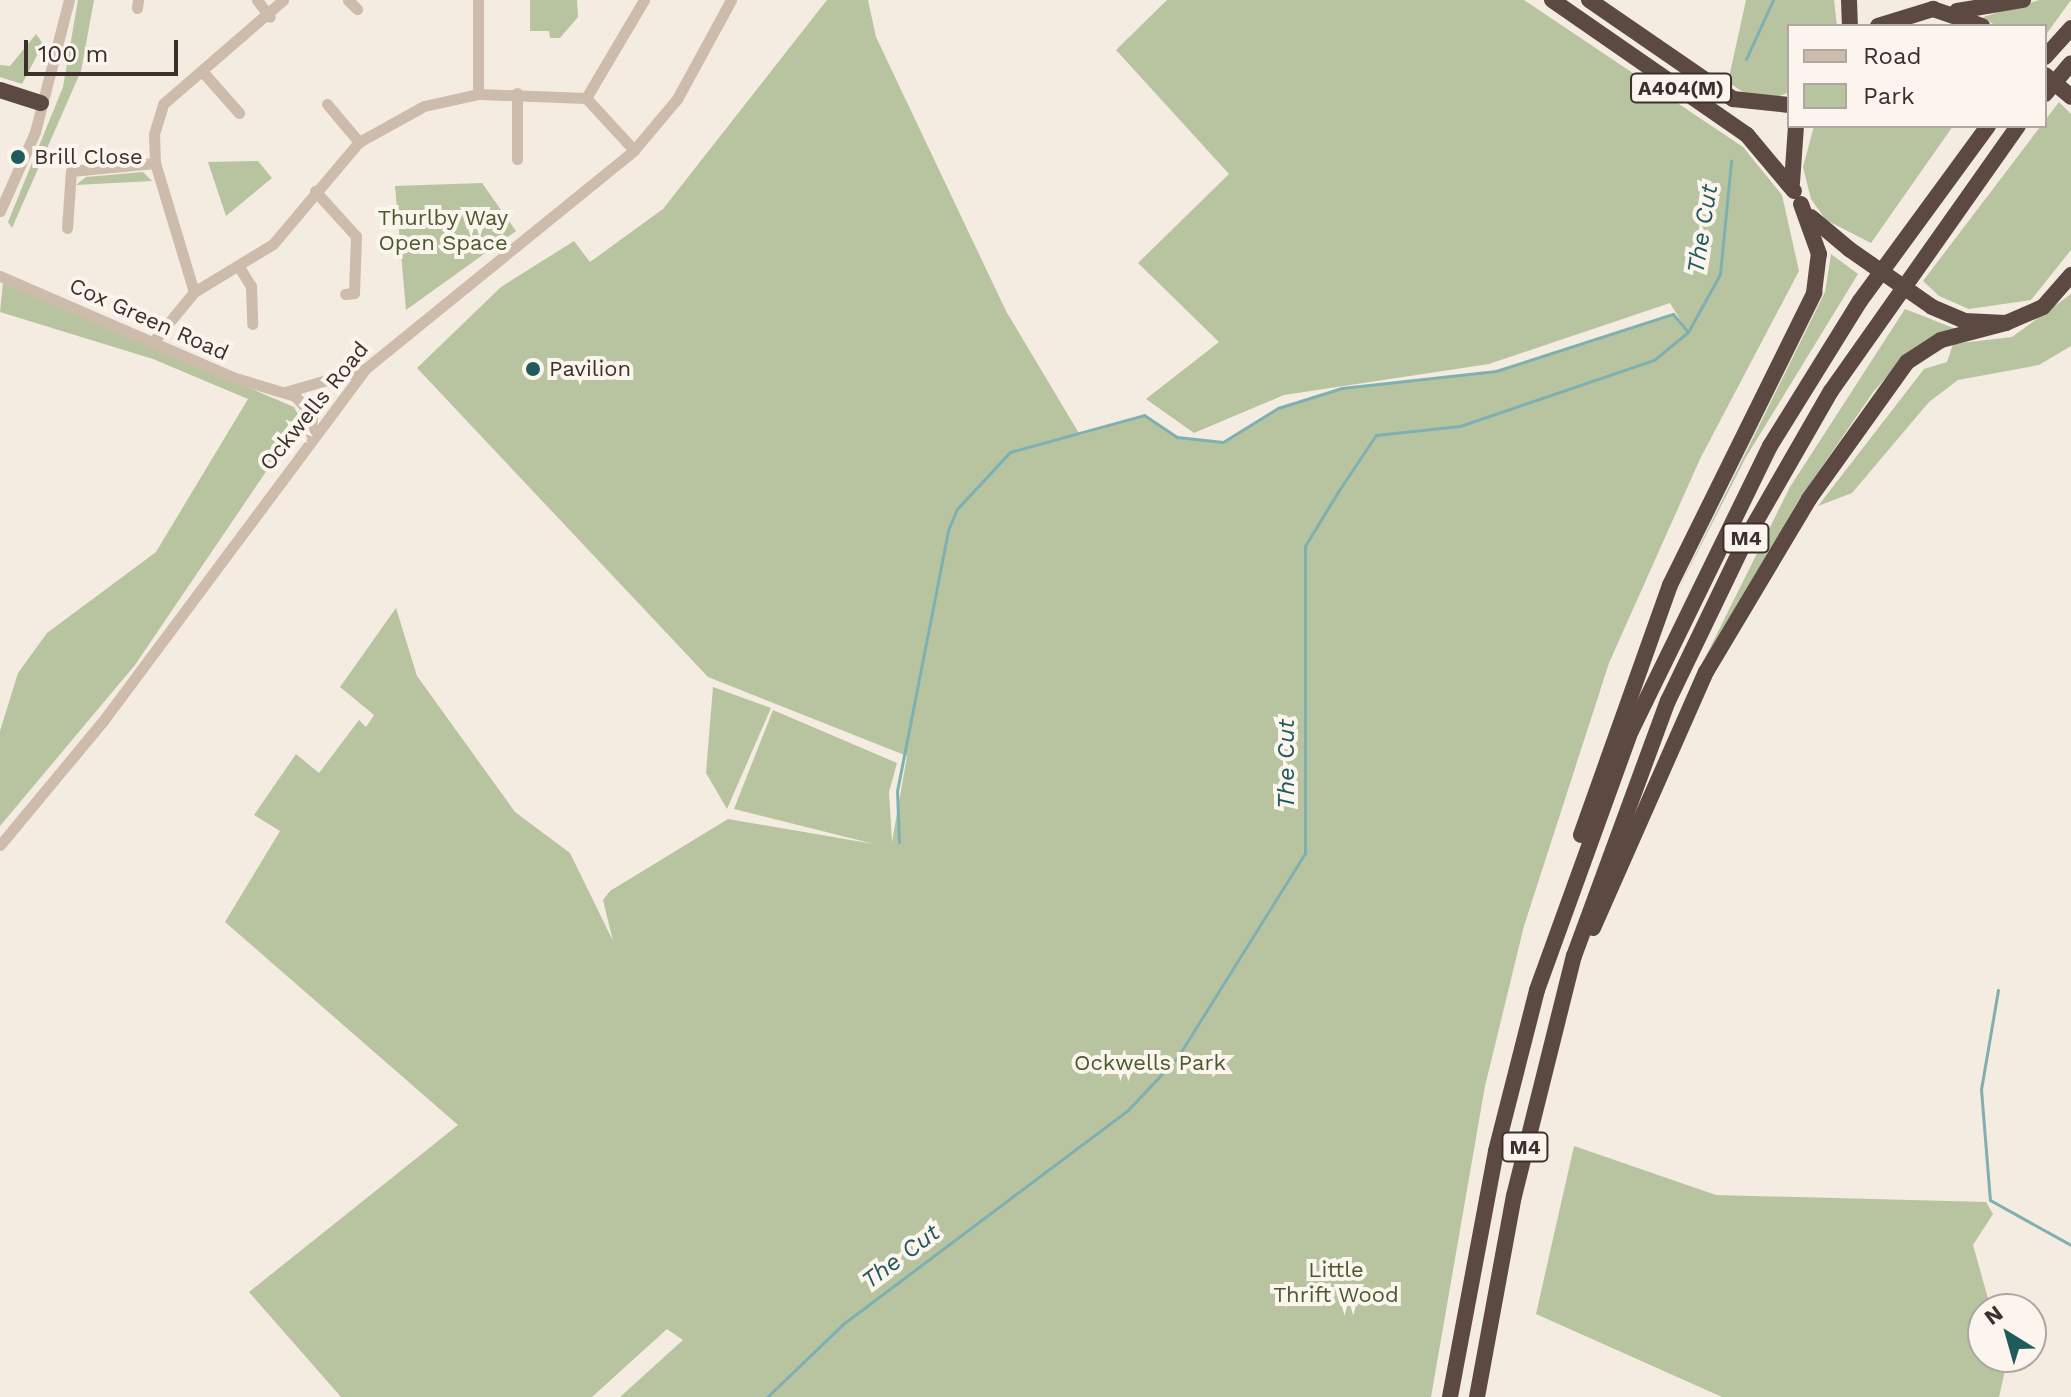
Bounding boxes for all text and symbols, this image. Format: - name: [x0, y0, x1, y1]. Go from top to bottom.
- scale bar: [28, 24, 182, 74]
- legend: [1787, 24, 2047, 128]
- text: 100 m: [38, 40, 108, 68]
- text: Road: [1863, 42, 1922, 70]
- road number: A404(M): [1629, 72, 1733, 104]
- text: Park: [1863, 82, 1915, 110]
- place label: Brill Close: [34, 144, 143, 170]
- marker: Brill Close: [9, 148, 27, 166]
- water label: The Cut: [1682, 182, 1724, 276]
- park label: Thurlby Way Open Space: [377, 204, 509, 256]
- street label: Cox Green Road: [65, 272, 233, 366]
- street label: Ockwells Road: [254, 336, 374, 476]
- place label: Pavilion: [549, 356, 631, 382]
- marker: Pavilion: [524, 360, 542, 378]
- road number: M4: [1722, 522, 1770, 554]
- water label: The Cut: [1273, 719, 1301, 809]
- park label: Ockwells Park: [1074, 1050, 1226, 1076]
- road number: M4: [1501, 1131, 1549, 1163]
- water label: The Cut: [856, 1218, 946, 1296]
- park label: Little Thrift Wood: [1273, 1256, 1399, 1308]
- north arrow: [1967, 1293, 2047, 1373]
- text: N: [1979, 1300, 2007, 1330]

